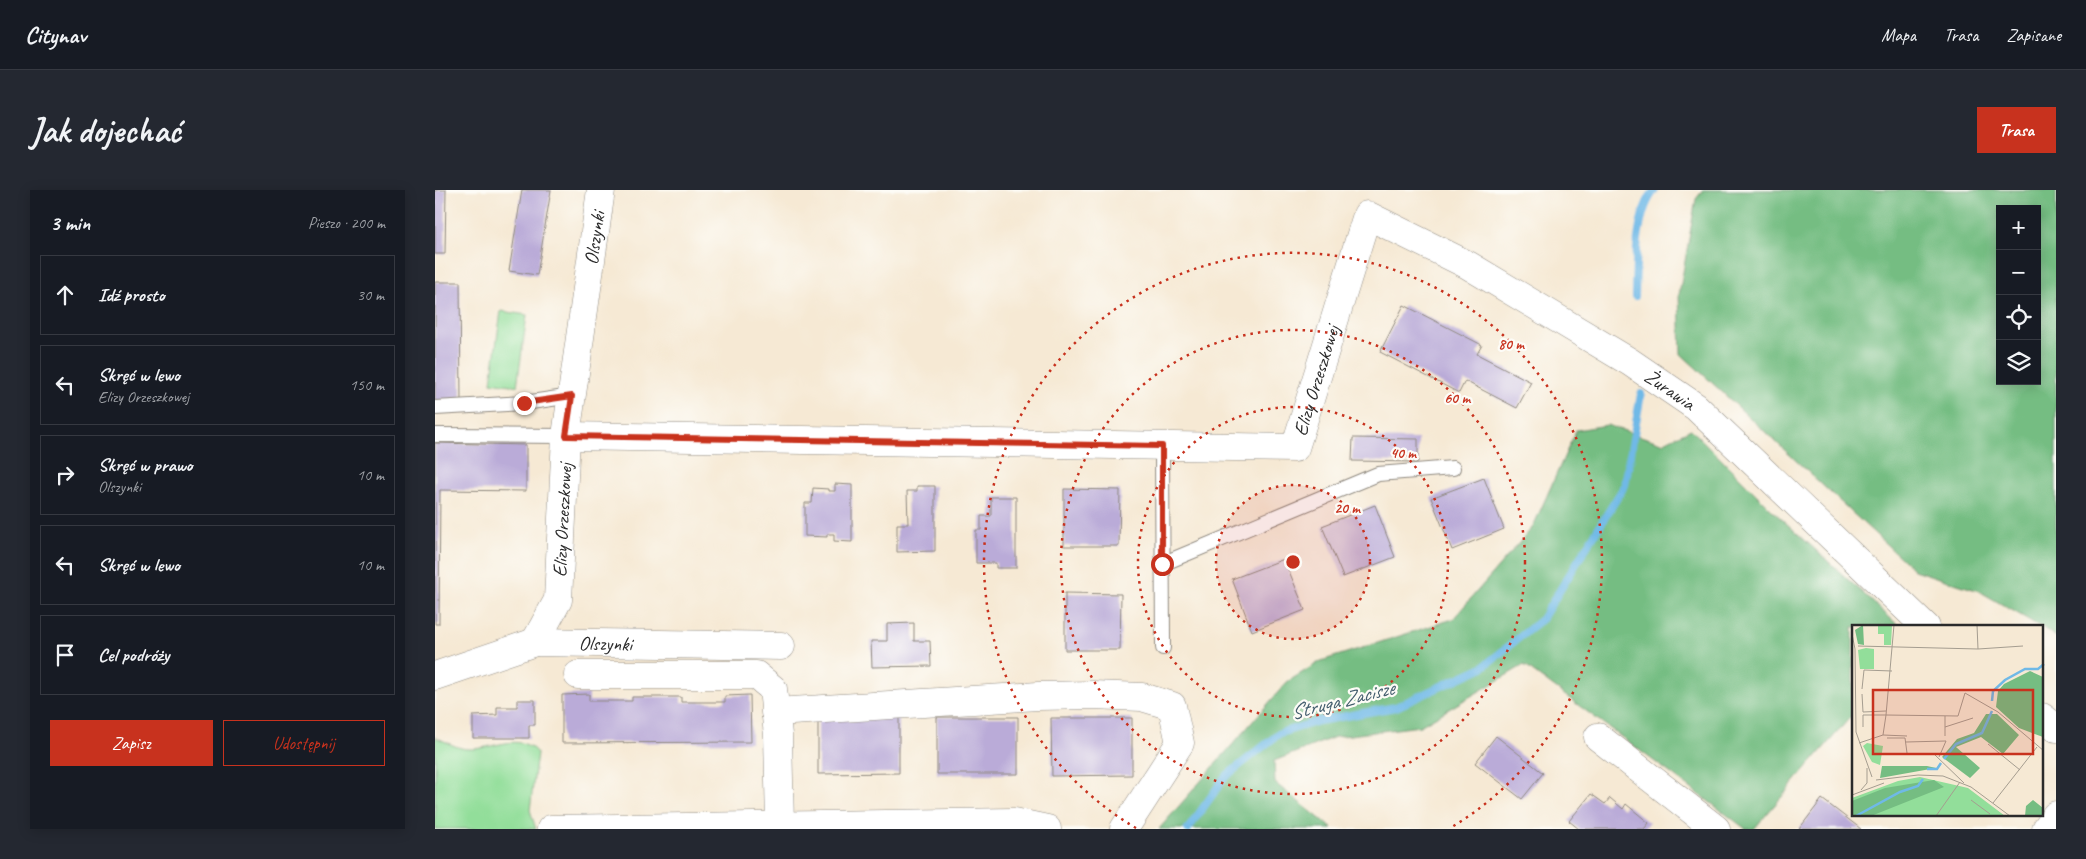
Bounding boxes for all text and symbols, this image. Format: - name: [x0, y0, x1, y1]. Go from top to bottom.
- text: Citynav: [25, 20, 86, 50]
- text: Mapa: [1881, 24, 1916, 46]
- text: Trasa: [1944, 24, 1978, 46]
- text: Zapisane: [2006, 24, 2061, 46]
- button: Trasa: [1977, 107, 2056, 153]
- text: Jak dojechać: [30, 108, 181, 153]
- map controls: [1996, 205, 2041, 385]
- button: +: [1996, 205, 2041, 250]
- street label: Olszynki: [578, 207, 611, 266]
- text: 3 min: [50, 210, 90, 236]
- text: Pieszo · 200 m: [308, 213, 385, 233]
- button: −: [1996, 250, 2041, 295]
- icon: ahead: [51, 281, 79, 309]
- text: Idź prosto: [98, 283, 165, 307]
- text: 30 m: [357, 285, 384, 305]
- button: locate: [1996, 295, 2041, 340]
- street label: Elizy Orzeszkowej: [1287, 320, 1345, 439]
- text: 80 m: [1498, 335, 1525, 354]
- button: layers: [1996, 340, 2041, 385]
- text: Skręć w lewo: [98, 363, 180, 387]
- street label: Żurawia: [1640, 363, 1701, 416]
- icon: left: [51, 371, 79, 399]
- text: 150 m: [350, 375, 384, 395]
- text: Elizy Orzeszkowej: [98, 387, 189, 407]
- text: 60 m: [1444, 389, 1471, 408]
- route end: [513, 392, 536, 415]
- text: 40 m: [1390, 444, 1417, 463]
- text: Skręć w prawo: [98, 453, 193, 477]
- street label: Elizy Orzeszkowej: [547, 460, 577, 578]
- icon: right: [51, 461, 79, 489]
- text: 10 m: [357, 465, 384, 485]
- text: Olszynki: [98, 477, 141, 497]
- text: 20 m: [1334, 499, 1361, 518]
- icon: left: [51, 551, 79, 579]
- text: Skręć w lewo: [98, 553, 180, 577]
- route start: [1151, 553, 1174, 576]
- centre of rings: [1284, 553, 1302, 571]
- text: 10 m: [357, 555, 384, 575]
- inset map: [1852, 625, 2043, 816]
- street label: Olszynki: [578, 630, 635, 656]
- icon: arrive: [51, 641, 79, 669]
- text: Cel podróży: [98, 643, 169, 667]
- water label: Struga Zacisze: [1288, 674, 1399, 725]
- button: Zapisz: [50, 720, 213, 766]
- button: Udostępnij: [223, 720, 385, 766]

